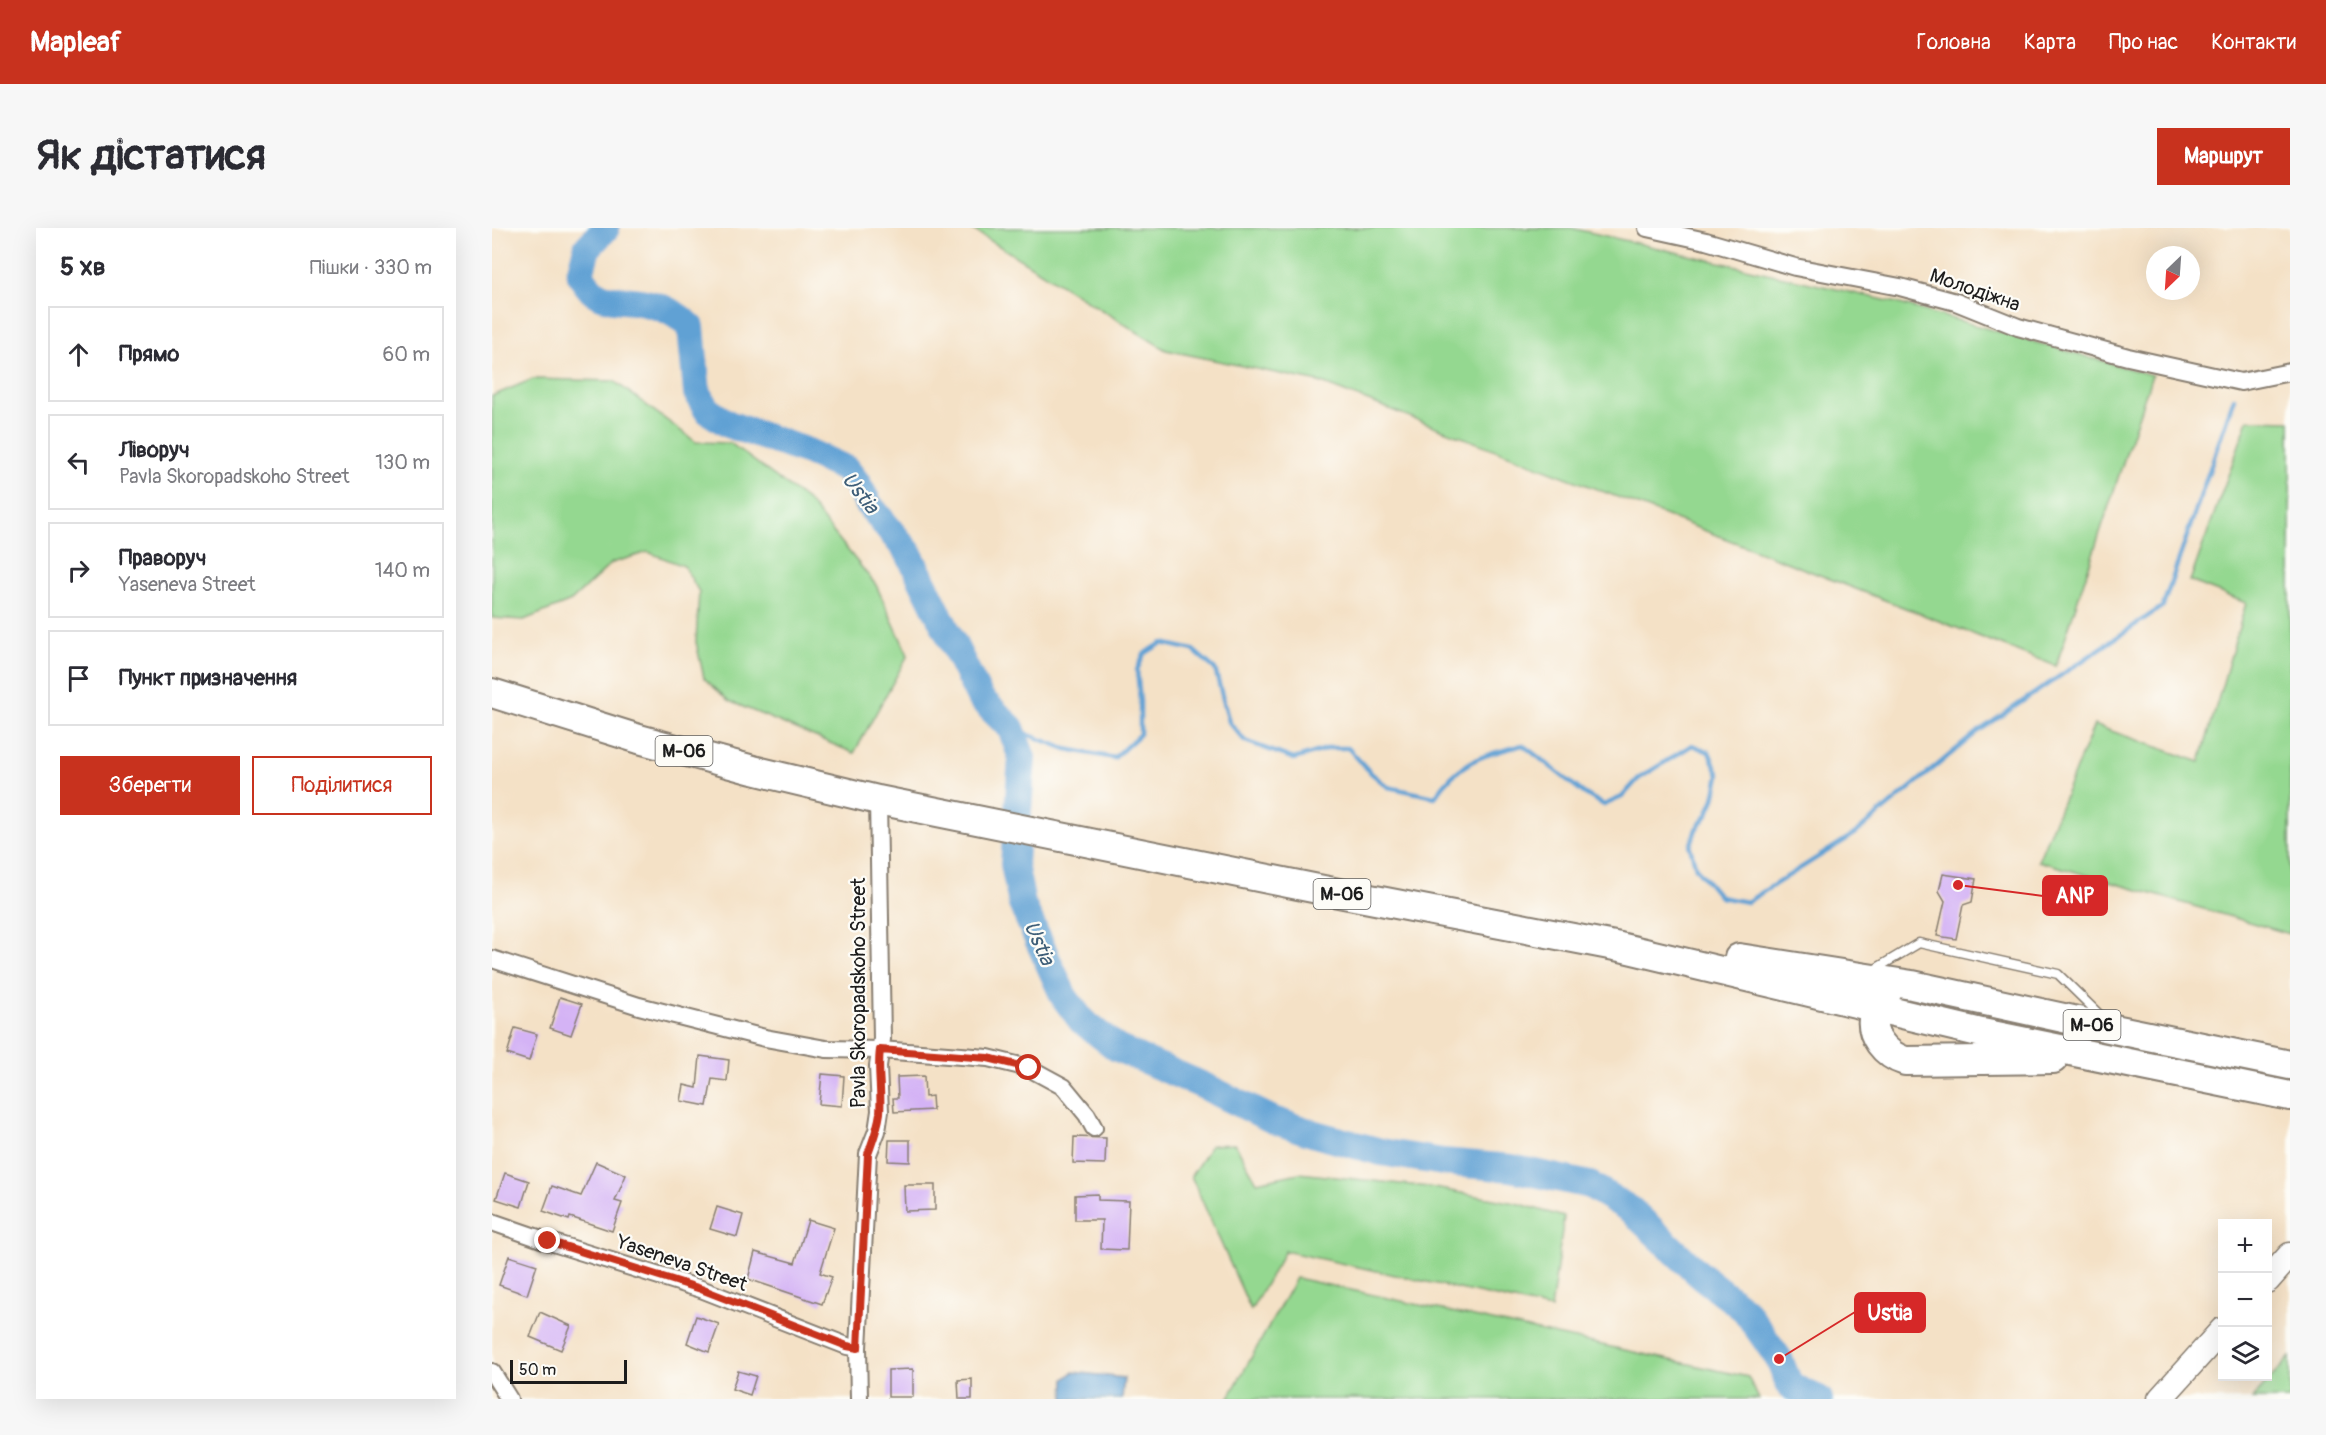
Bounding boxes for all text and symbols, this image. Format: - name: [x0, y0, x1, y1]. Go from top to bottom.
- text: Mapleaf: [30, 25, 121, 60]
- text: Головна: [1917, 29, 1991, 56]
- text: Карта: [2024, 29, 2076, 56]
- text: Про нас: [2109, 29, 2178, 56]
- text: Контакти: [2211, 29, 2296, 56]
- button: Маршрут: [2157, 128, 2290, 185]
- text: Як дістатися: [36, 130, 266, 182]
- north arrow: [2146, 246, 2200, 300]
- text: 5 хв: [60, 251, 106, 283]
- text: Пішки · 330 m: [310, 255, 432, 280]
- street label: Молодіжна: [1926, 263, 2024, 317]
- icon: ahead: [62, 338, 95, 371]
- text: Прямо: [119, 340, 179, 368]
- text: 60 m: [383, 342, 430, 367]
- text: Ліворуч: [119, 436, 190, 464]
- icon: left: [62, 446, 95, 479]
- text: 130 m: [375, 450, 430, 475]
- text: Pavla Skoropadskoho Street: [119, 464, 350, 489]
- water label: Ustia: [835, 467, 885, 520]
- text: Праворуч: [119, 544, 206, 572]
- icon: right: [62, 554, 95, 587]
- text: 140 m: [375, 558, 430, 583]
- text: Yaseneva Street: [119, 572, 256, 597]
- icon: arrive: [62, 662, 95, 695]
- text: Пункт призначення: [119, 664, 297, 692]
- road number: М-06: [656, 736, 712, 766]
- button: Зберегти: [60, 756, 240, 815]
- button: Поділитися: [252, 756, 432, 815]
- callout: ANP: [2043, 876, 2107, 915]
- street label: Pavla Skoropadskoho Street: [846, 877, 871, 1108]
- road number: М-06: [1314, 879, 1370, 909]
- text: ANP: [2055, 883, 2095, 910]
- water label: Ustia: [1017, 917, 1061, 970]
- road number: М-06: [2064, 1010, 2120, 1040]
- route start: [1015, 1054, 1041, 1080]
- map controls: [2218, 1219, 2272, 1381]
- button: +: [2218, 1219, 2272, 1273]
- route end: [534, 1227, 560, 1253]
- street label: Yaseneva Street: [612, 1229, 752, 1297]
- button: −: [2218, 1273, 2272, 1327]
- callout: Ustia: [1855, 1293, 1925, 1332]
- text: Ustia: [1867, 1300, 1913, 1327]
- button: layers: [2218, 1327, 2272, 1381]
- scale bar: [510, 1357, 627, 1384]
- text: 50 m: [519, 1360, 556, 1380]

